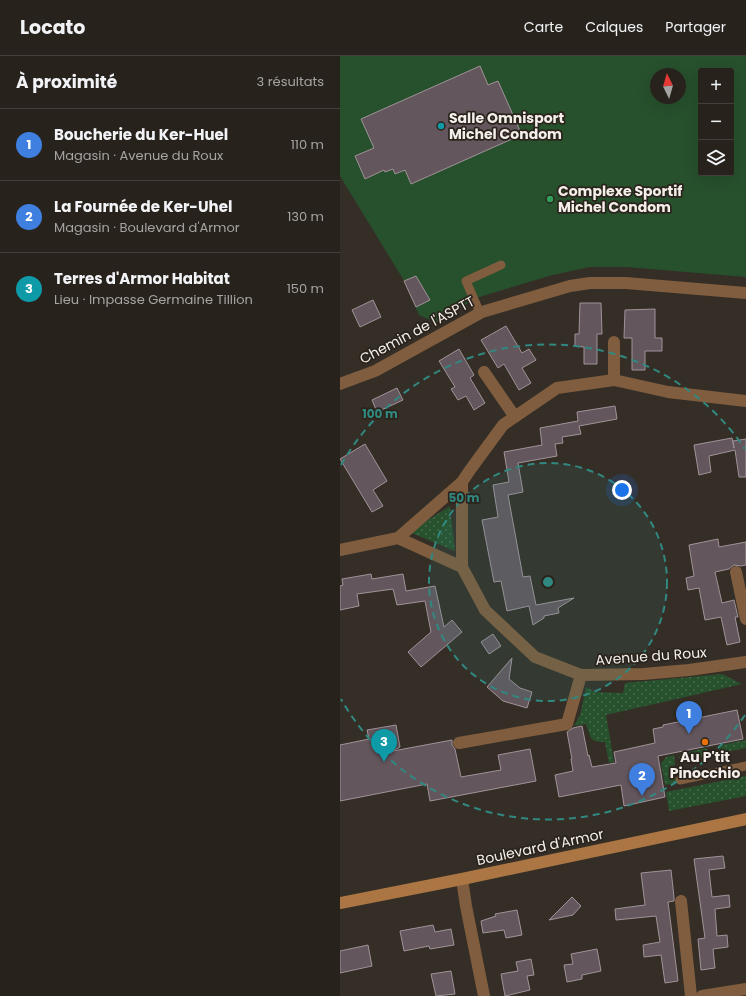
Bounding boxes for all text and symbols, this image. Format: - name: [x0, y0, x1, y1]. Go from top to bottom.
- text: Locato: [20, 14, 85, 41]
- text: Carte: [524, 17, 563, 37]
- text: Calques: [585, 17, 643, 37]
- text: Partager: [665, 17, 726, 37]
- north arrow: [650, 68, 686, 104]
- map controls: [698, 68, 734, 176]
- button: +: [698, 68, 734, 104]
- text: À proximité: [16, 70, 117, 94]
- text: 3 résultats: [257, 72, 324, 91]
- button: −: [698, 104, 734, 140]
- place label: Salle Omnisport Michel Condom: [449, 108, 565, 144]
- marker: Salle Omnisport Michel Condom: [436, 121, 446, 131]
- text: Boucherie du Ker-Huel: [54, 124, 228, 145]
- text: 1: [27, 135, 31, 154]
- text: 110 m: [291, 135, 324, 154]
- button: layers: [698, 140, 734, 176]
- text: Magasin · Avenue du Roux: [54, 146, 223, 165]
- place label: Complexe Sportif Michel Condom: [558, 181, 682, 217]
- marker: Complexe Sportif Michel Condom: [545, 194, 555, 204]
- text: La Fournée de Ker-Uhel: [54, 196, 232, 217]
- text: 2: [25, 207, 33, 226]
- text: 130 m: [287, 207, 324, 226]
- text: Magasin · Boulevard d'Armor: [54, 218, 240, 237]
- text: Terres d'Armor Habitat: [54, 268, 230, 289]
- text: 3: [25, 279, 33, 298]
- text: 150 m: [287, 279, 324, 298]
- text: Lieu · Impasse Germaine Tillion: [54, 290, 253, 309]
- street label: Chemin de l'ASPTT: [356, 291, 478, 369]
- text: 100 m: [362, 405, 398, 422]
- your location: [612, 480, 632, 500]
- text: 50 m: [449, 489, 480, 506]
- centre of rings: [541, 575, 555, 589]
- street label: Avenue du Roux: [595, 642, 708, 670]
- pin: 1: [676, 701, 702, 734]
- pin: 3: [371, 729, 397, 762]
- marker: Au P'tit Pinocchio: [700, 737, 710, 747]
- place label: Au P'tit Pinocchio: [670, 747, 740, 783]
- pin: 2: [629, 763, 655, 796]
- street label: Boulevard d'Armor: [475, 824, 605, 870]

